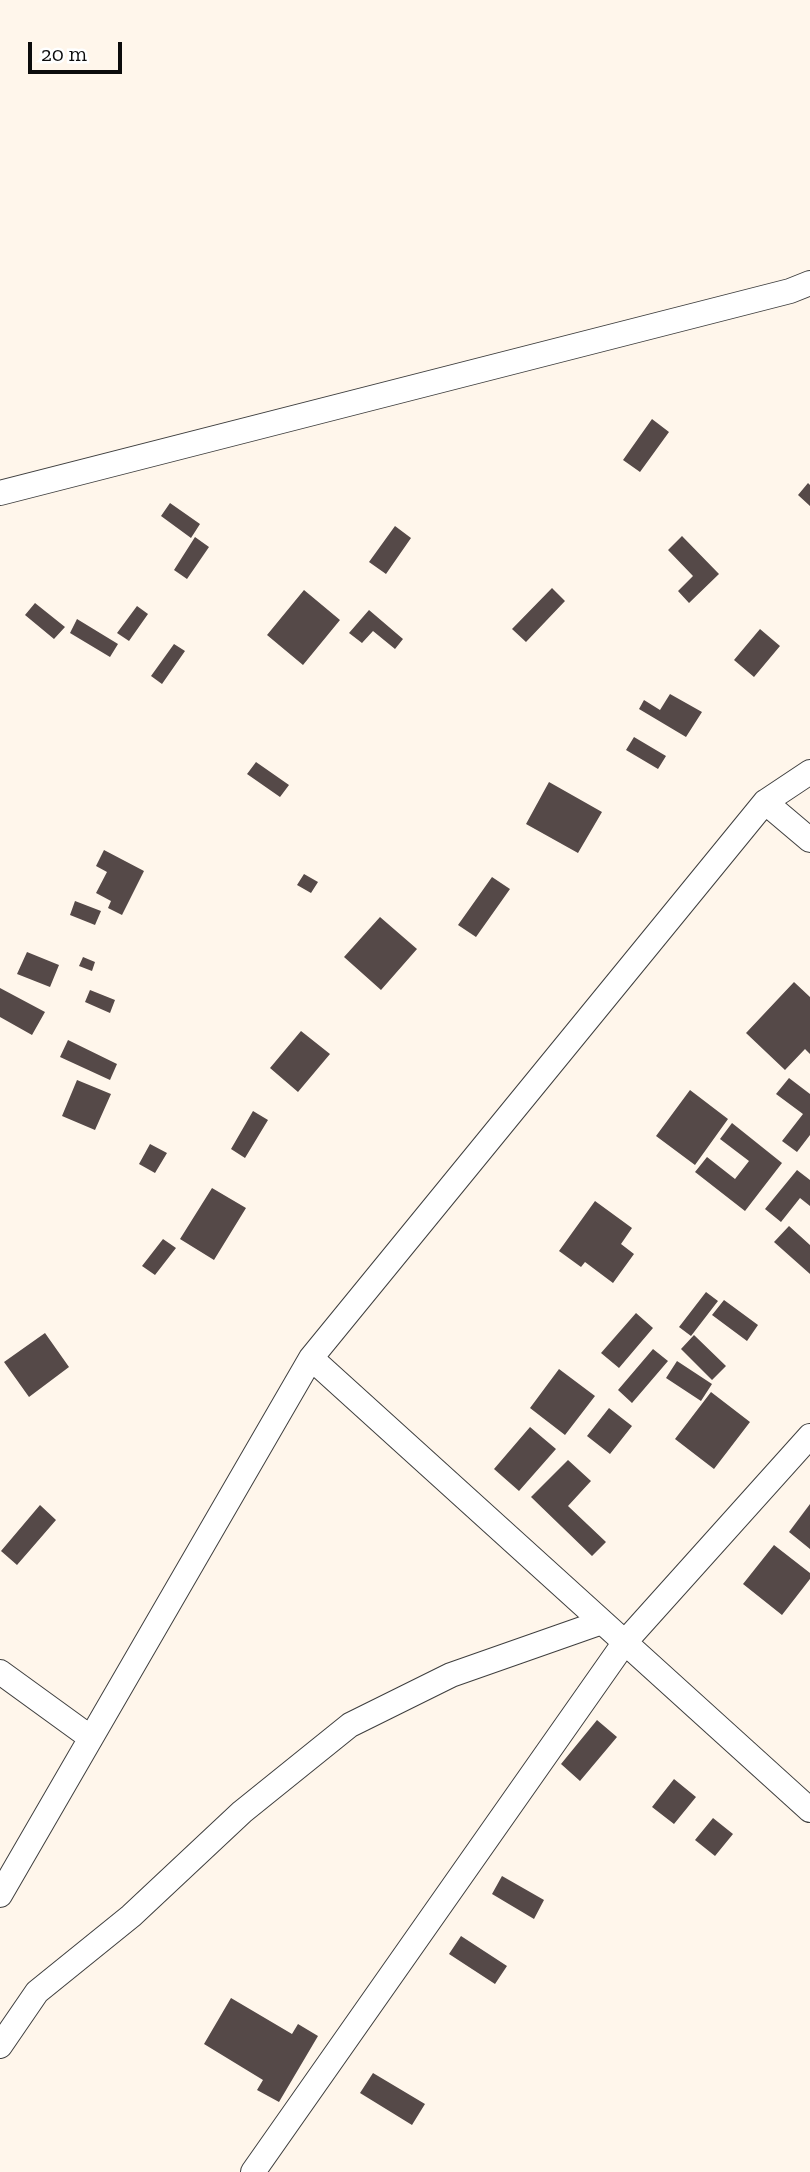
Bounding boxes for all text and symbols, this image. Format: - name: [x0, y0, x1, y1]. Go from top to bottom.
- scale bar: [32, 28, 126, 72]
- text: 20 m: [41, 41, 87, 66]

